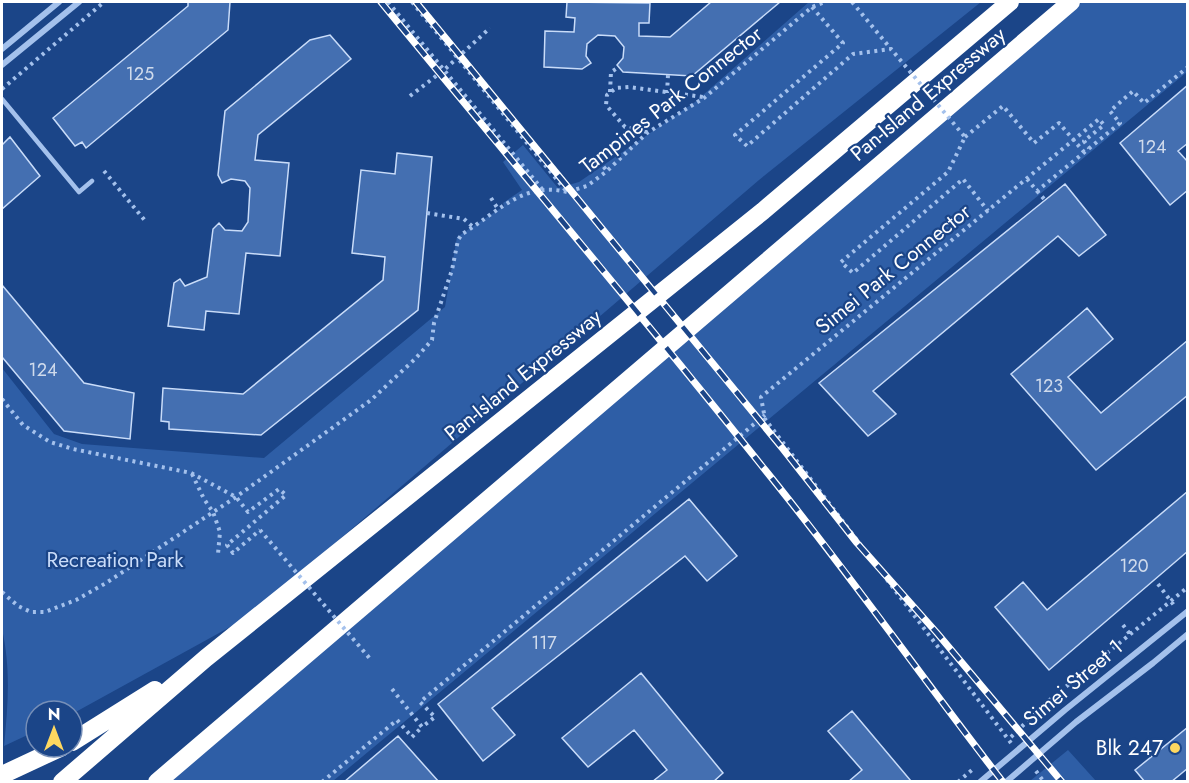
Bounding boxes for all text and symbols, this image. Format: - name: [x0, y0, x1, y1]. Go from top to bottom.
- street label: Tampines Park Connector: [573, 19, 769, 181]
- street label: Pan-Island Expressway: [844, 19, 1013, 168]
- house number: 125: [126, 61, 154, 87]
- house number: 124: [1138, 134, 1166, 160]
- street label: Simei Park Connector: [809, 196, 978, 341]
- street label: Pan-Island Expressway: [438, 302, 609, 448]
- house number: 124: [29, 357, 57, 383]
- house number: 123: [1035, 373, 1063, 399]
- park label: Recreation Park: [46, 545, 184, 575]
- house number: 120: [1119, 553, 1149, 579]
- house number: 117: [531, 630, 557, 656]
- street label: Simei Street 1: [1017, 632, 1129, 734]
- north arrow: [24, 699, 84, 759]
- text: N: [48, 703, 60, 726]
- place label: Blk 247: [1096, 733, 1163, 763]
- marker: Blk 247: [1168, 741, 1182, 755]

